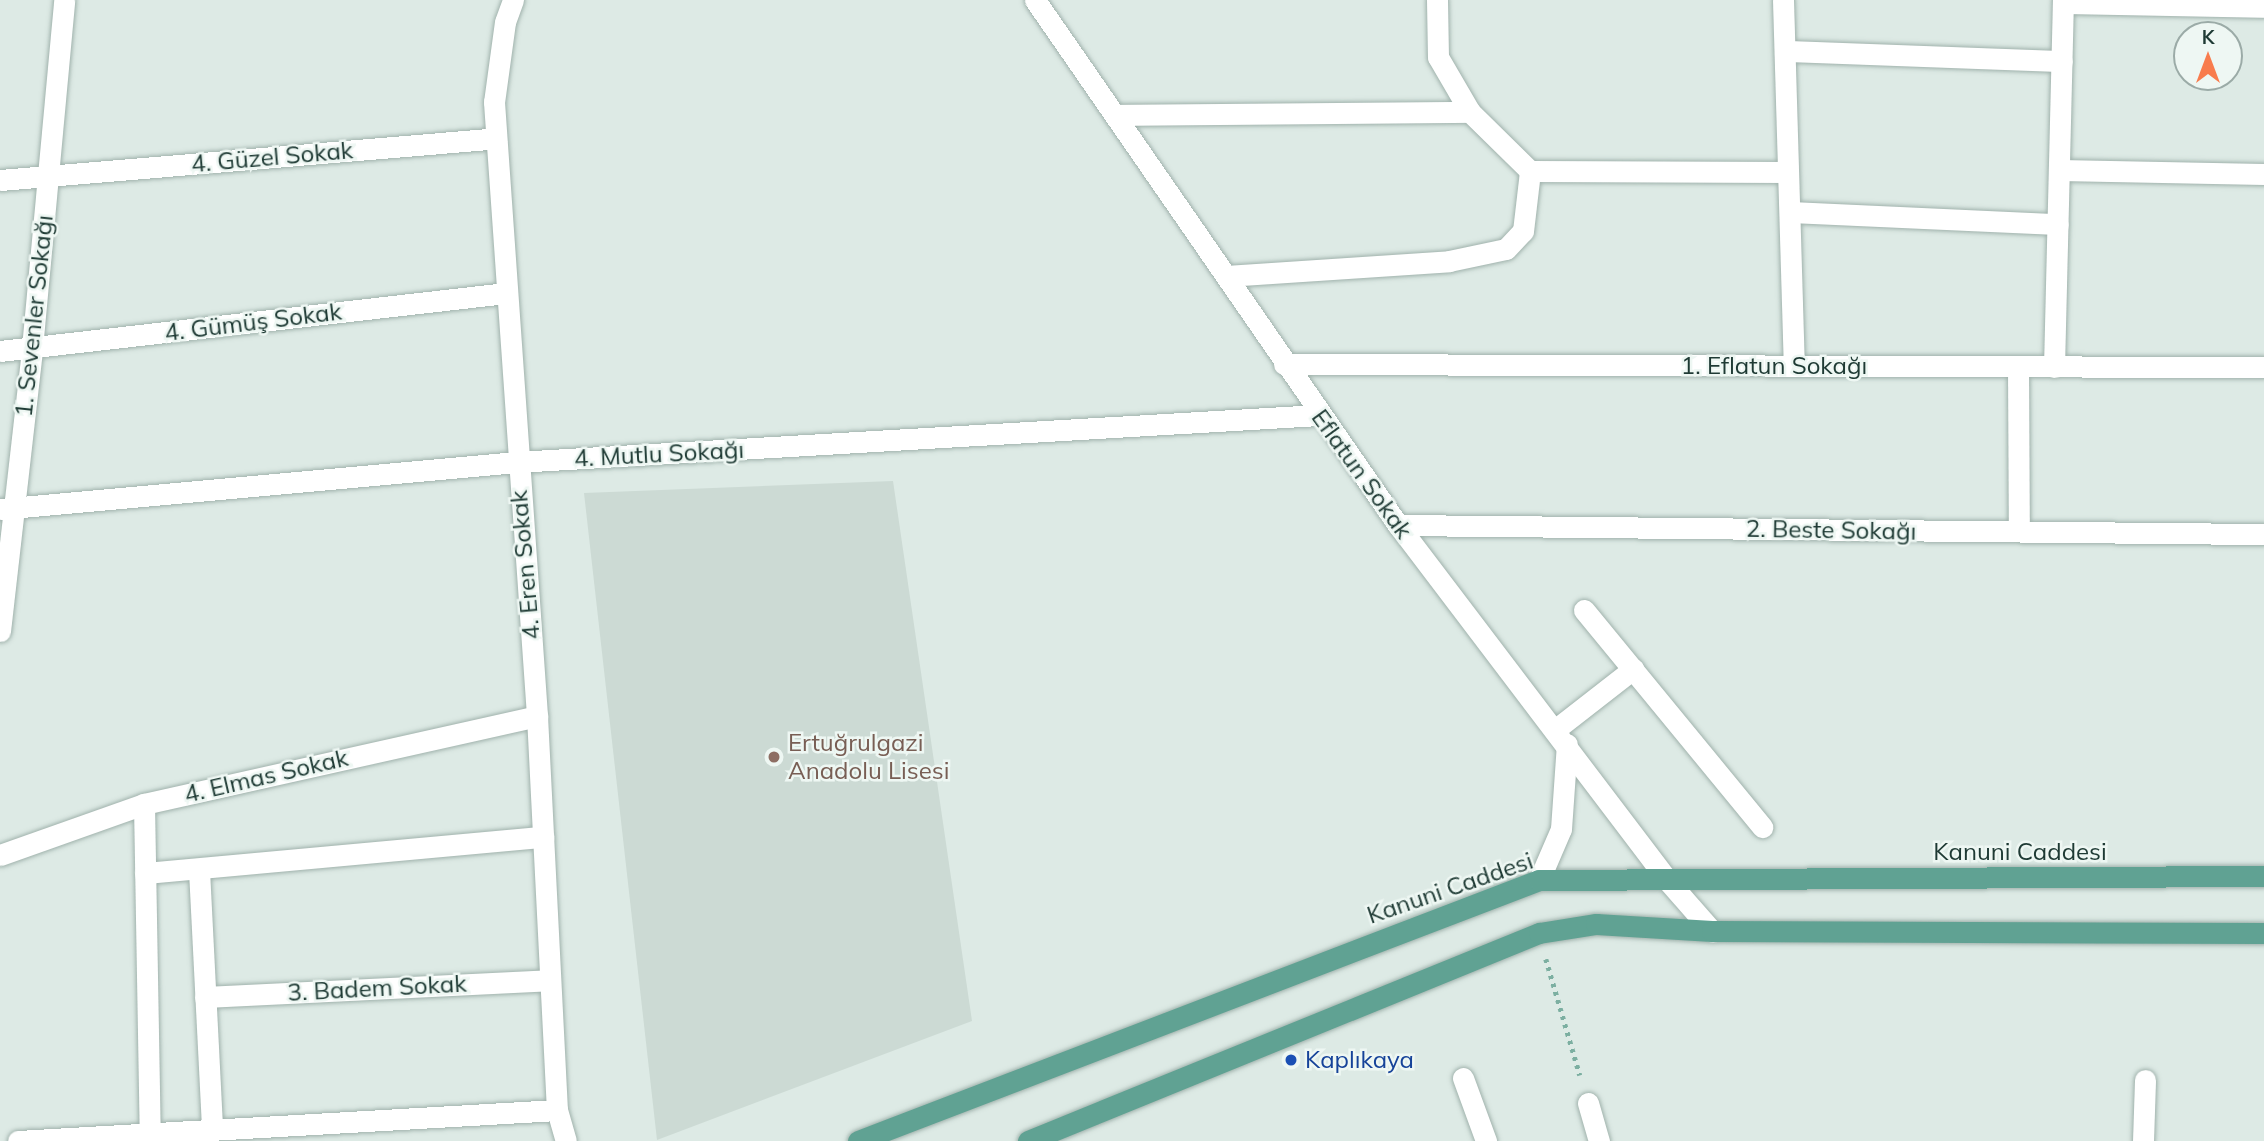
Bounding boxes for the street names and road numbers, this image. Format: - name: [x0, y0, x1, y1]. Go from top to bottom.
- street label: 4. Güzel Sokak: [190, 136, 354, 178]
- street label: 1. Sevenler Sokağı: [9, 214, 59, 418]
- street label: 4. Gümüş Sokak: [163, 297, 343, 347]
- street label: 1. Eflatun Sokağı: [1681, 352, 1867, 380]
- street label: Eflatun Sokak: [1306, 404, 1418, 544]
- street label: 4. Mutlu Sokağı: [573, 435, 745, 473]
- street label: 4. Eren Sokak: [504, 489, 546, 641]
- street label: 2. Beste Sokağı: [1746, 514, 1916, 546]
- street label: 4. Elmas Sokak: [181, 743, 351, 809]
- street label: Kanuni Caddesi: [1933, 838, 2107, 866]
- street label: Kanuni Caddesi: [1363, 846, 1537, 930]
- street label: 3. Badem Sokak: [287, 969, 467, 1007]

